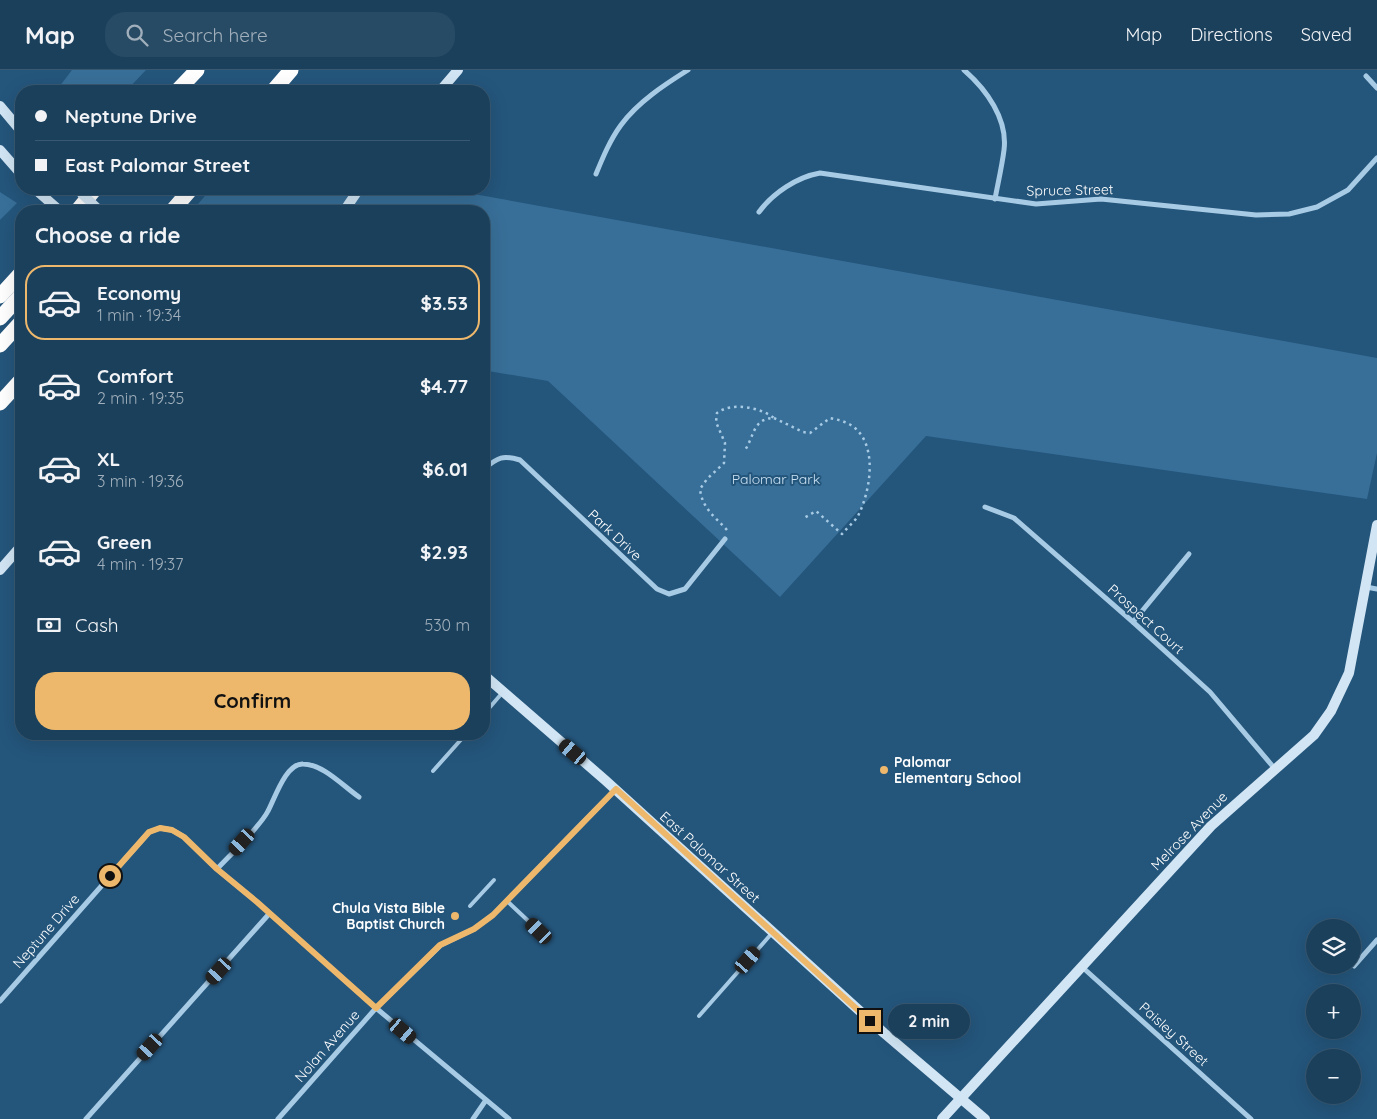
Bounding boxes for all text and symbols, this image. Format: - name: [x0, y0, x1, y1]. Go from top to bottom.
- search box: [105, 12, 455, 57]
- text: Map: [25, 20, 75, 50]
- icon: search: [123, 21, 151, 49]
- text: Search here: [163, 23, 268, 47]
- text: Map: [1125, 23, 1162, 46]
- text: Directions: [1190, 23, 1273, 46]
- text: Saved: [1301, 23, 1352, 46]
- text: Neptune Drive: [65, 104, 197, 128]
- text: East Palomar Street: [65, 153, 250, 177]
- street label: Spruce Street: [1026, 180, 1114, 200]
- text: Choose a ride: [35, 221, 180, 249]
- icon: car: [37, 280, 82, 325]
- text: Economy: [97, 281, 181, 305]
- text: $3.53: [421, 291, 468, 315]
- text: 1 min · 19:34: [97, 305, 181, 325]
- icon: car: [37, 363, 82, 408]
- text: Comfort: [97, 364, 174, 388]
- text: $4.77: [420, 374, 468, 398]
- text: 2 min · 19:35: [97, 388, 184, 408]
- icon: car: [37, 446, 82, 491]
- text: XL: [97, 447, 120, 471]
- text: $6.01: [422, 457, 468, 481]
- park label: Palomar Park: [732, 470, 820, 488]
- text: 3 min · 19:36: [97, 471, 184, 491]
- street label: Park Drive: [584, 506, 646, 565]
- icon: car: [37, 529, 82, 574]
- text: Green: [97, 530, 152, 554]
- text: $2.93: [420, 540, 468, 564]
- text: 4 min · 19:37: [97, 554, 183, 574]
- street label: Prospect Court: [1104, 580, 1188, 658]
- icon: cash: [35, 611, 63, 639]
- text: Cash: [75, 613, 119, 637]
- text: 530 m: [424, 615, 470, 635]
- button: Confirm: [35, 672, 470, 730]
- car: [556, 737, 589, 767]
- place label: Palomar Elementary School: [894, 753, 1021, 787]
- marker: Palomar Elementary School: [878, 764, 890, 776]
- street label: Melrose Avenue: [1147, 788, 1231, 874]
- street label: East Palomar Street: [656, 807, 764, 907]
- car: [226, 826, 257, 858]
- route start: [99, 865, 121, 887]
- street label: Neptune Drive: [9, 890, 83, 972]
- place label: Chula Vista Bible Baptist Church: [332, 899, 445, 933]
- marker: Chula Vista Bible Baptist Church: [449, 910, 461, 922]
- car: [522, 915, 555, 947]
- map controls: [1306, 919, 1361, 1104]
- button: layers: [1306, 919, 1361, 974]
- car: [732, 944, 763, 976]
- car: [203, 955, 234, 987]
- button: +: [1306, 984, 1361, 1039]
- street label: Paisley Street: [1136, 998, 1213, 1070]
- callout: 2 min: [888, 1004, 970, 1038]
- street label: Nolan Avenue: [291, 1006, 363, 1086]
- route end: [859, 1010, 881, 1032]
- text: 2 min: [908, 1011, 950, 1031]
- car: [386, 1016, 419, 1046]
- car: [134, 1031, 165, 1063]
- button: −: [1306, 1049, 1361, 1104]

